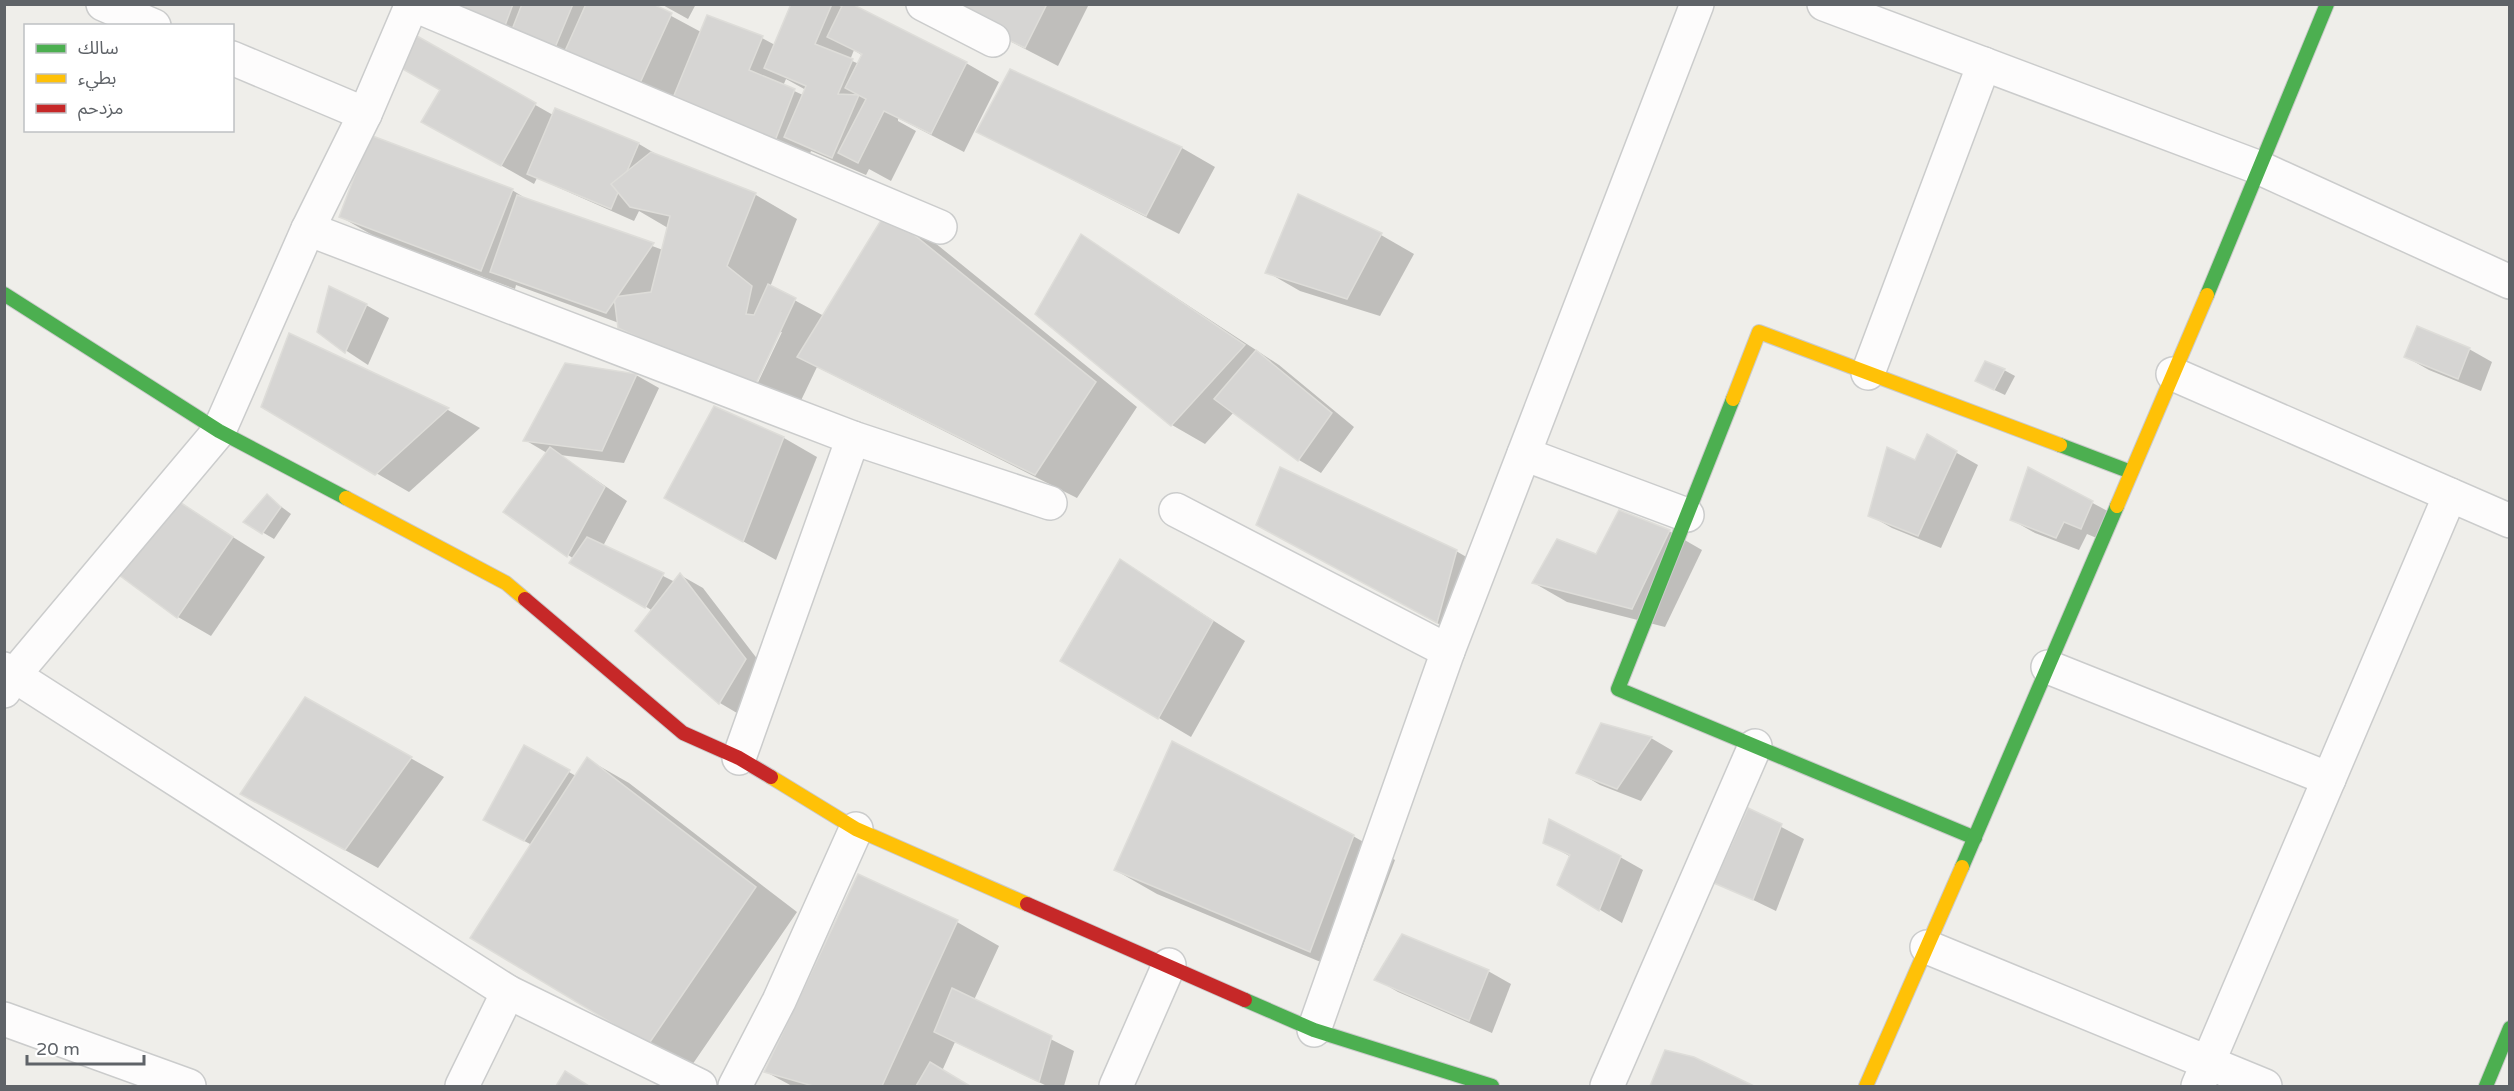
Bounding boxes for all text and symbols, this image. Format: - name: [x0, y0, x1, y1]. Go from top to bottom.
- legend: [24, 24, 234, 132]
- text: سالك: [78, 37, 119, 59]
- text: بطيء: [78, 67, 116, 91]
- text: مزدحم: [78, 97, 123, 121]
- scale bar: [27, 1028, 144, 1066]
- text: 20 m: [36, 1038, 80, 1060]

